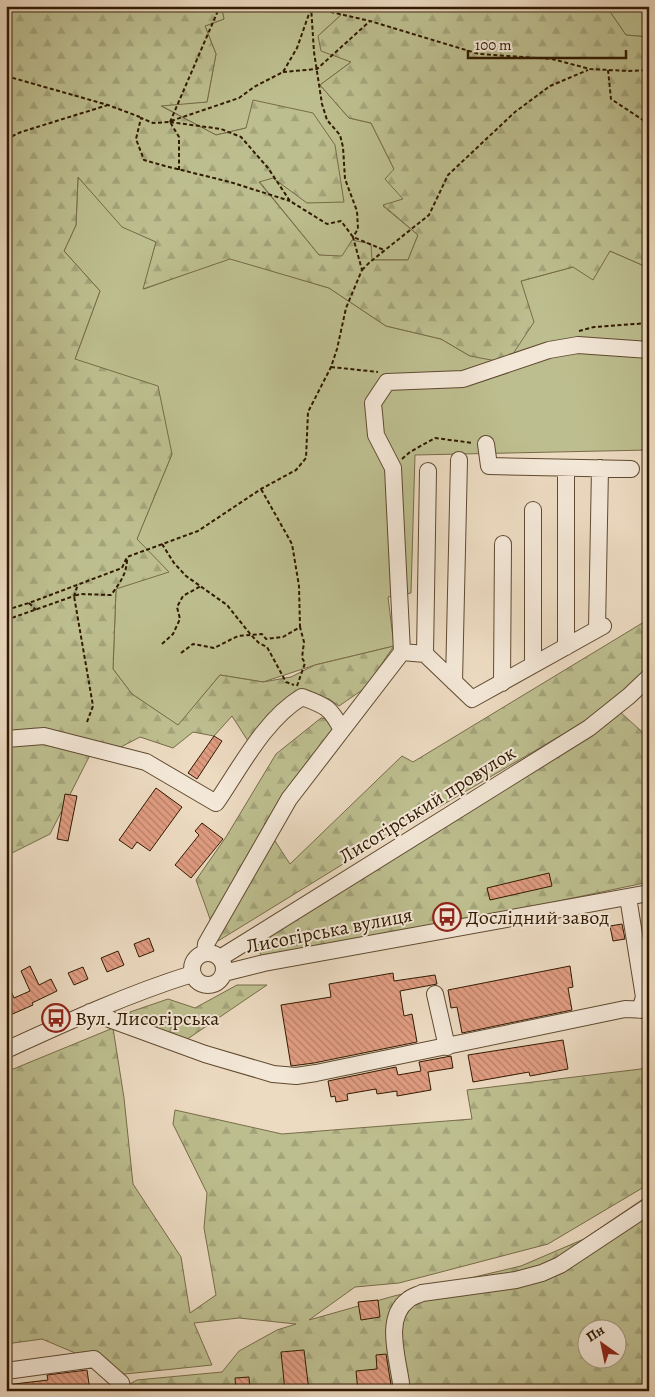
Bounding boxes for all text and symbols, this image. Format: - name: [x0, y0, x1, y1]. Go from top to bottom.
- scale bar: [468, 28, 625, 60]
- text: 100 m: [475, 35, 512, 55]
- street label: Лисогірський провулок: [334, 739, 521, 870]
- street label: Лисогірська вулиця: [244, 901, 415, 960]
- bus stop icon: Дослідний завод: [432, 902, 462, 932]
- place label: Дослідний завод: [466, 904, 609, 931]
- bus stop icon: Вул. Лисогірська: [41, 1003, 71, 1033]
- place label: Вул. Лисогірська: [75, 1005, 220, 1032]
- north arrow: [578, 1320, 628, 1370]
- text: Пн: [582, 1321, 608, 1346]

